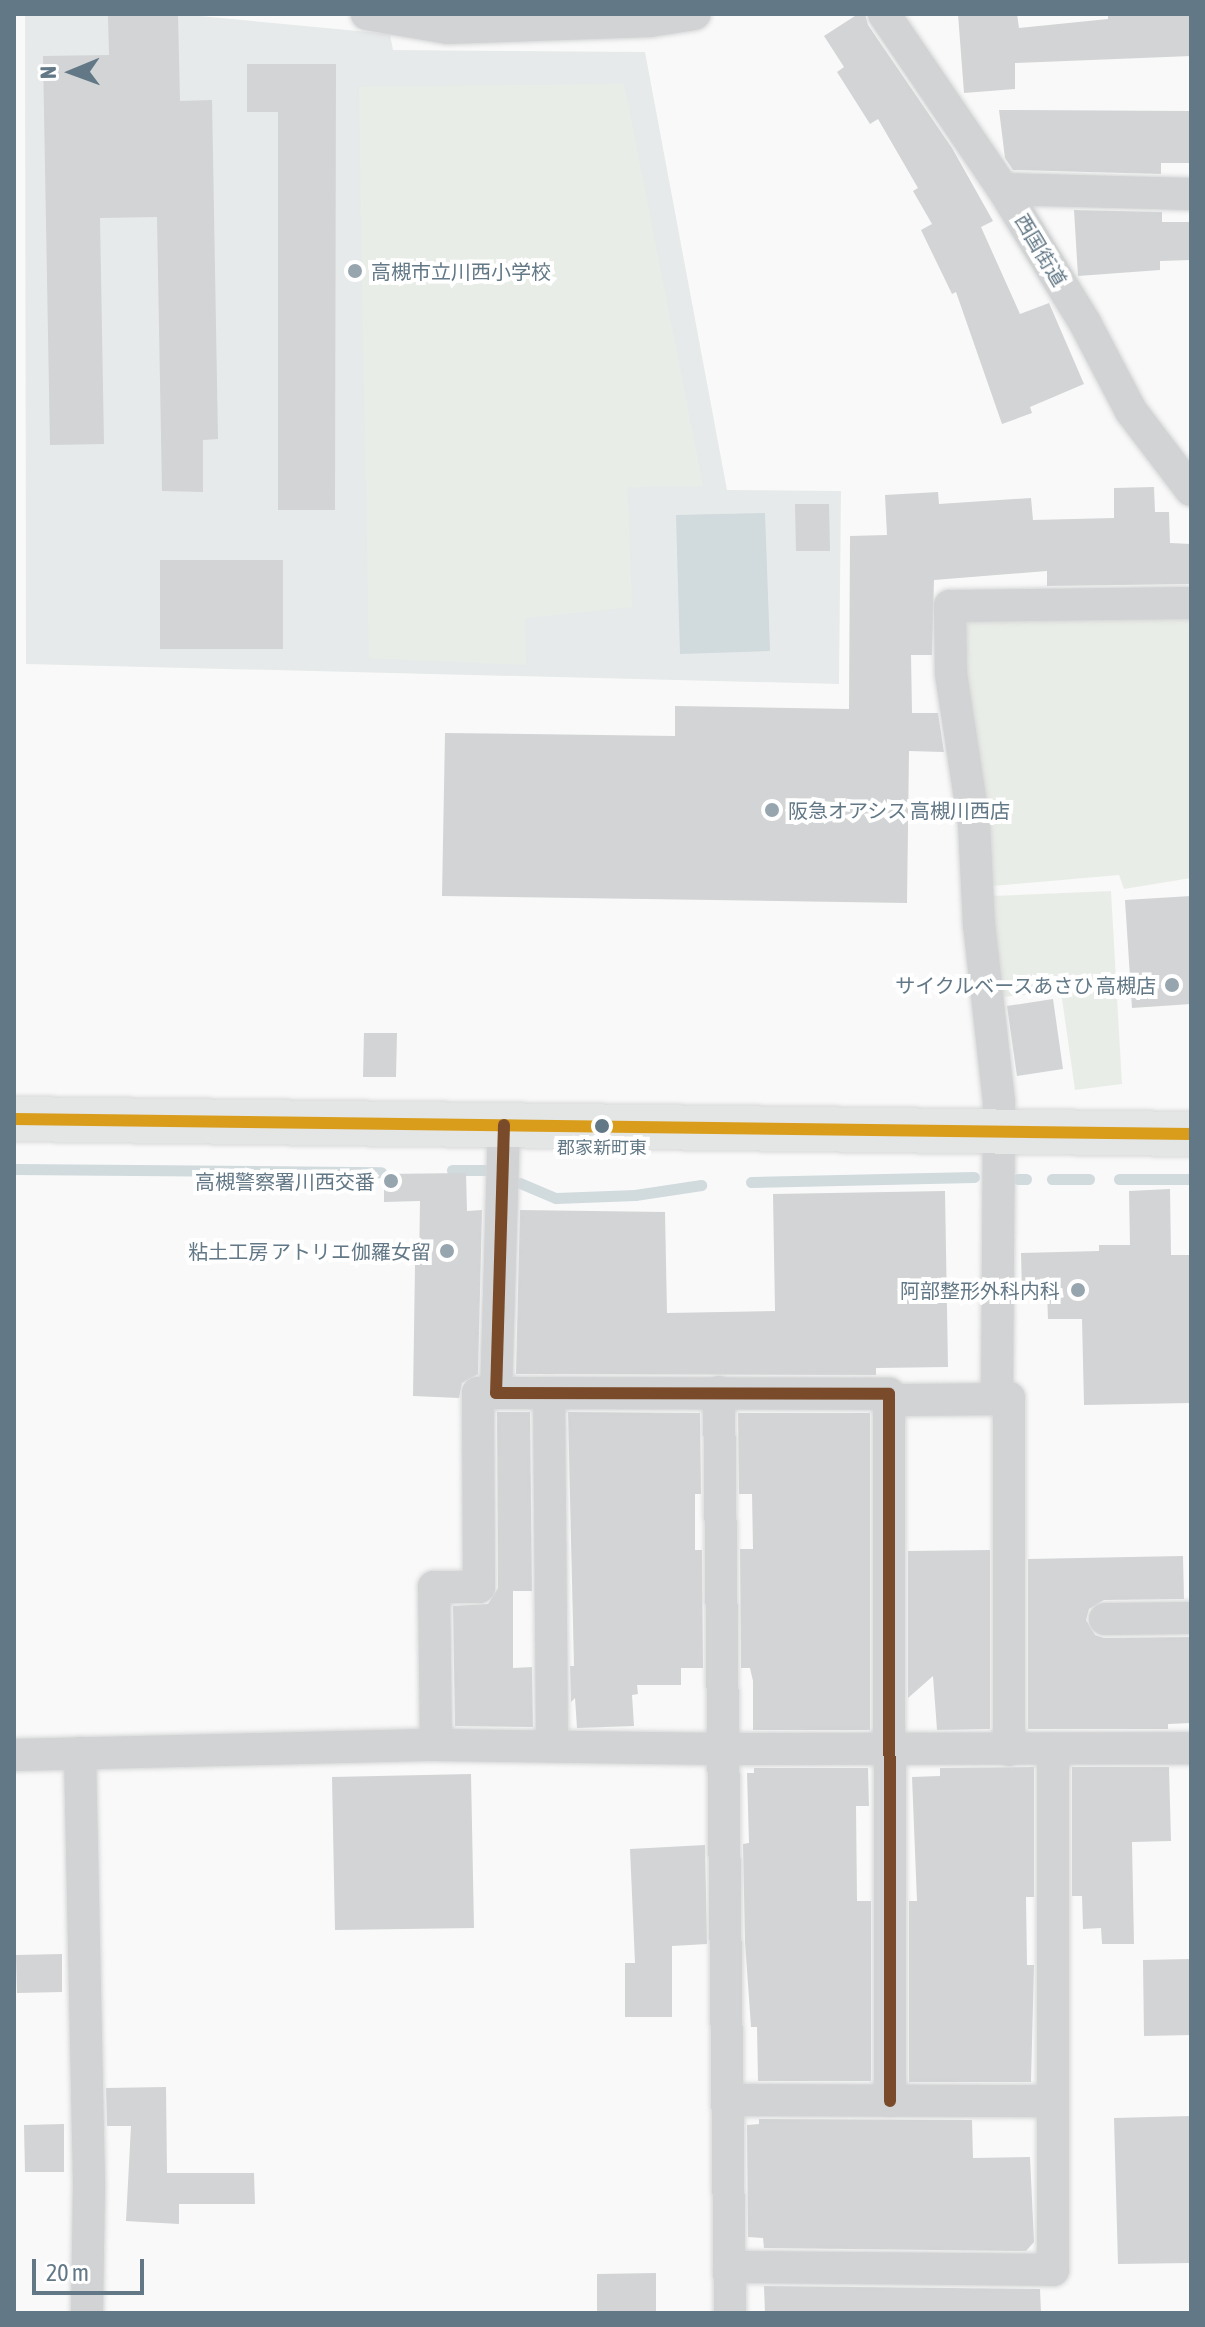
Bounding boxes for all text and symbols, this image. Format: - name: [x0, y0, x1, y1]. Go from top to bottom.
- north arrow: [32, 32, 112, 112]
- text: N: [35, 66, 61, 79]
- street label: 西国街道: [1010, 210, 1072, 290]
- place label: 高槻市立川西小学校: [371, 259, 551, 283]
- marker: 高槻市立川西小学校: [346, 262, 364, 280]
- place label: 阪急オアシス 高槻川西店: [788, 798, 1011, 822]
- marker: 阪急オアシス 高槻川西店: [763, 801, 781, 819]
- place label: サイクルベースあさひ 高槻店: [893, 973, 1156, 997]
- marker: サイクルベースあさひ 高槻店: [1163, 976, 1181, 994]
- marker: 郡家新町東: [594, 1118, 610, 1134]
- place label: 郡家新町東: [557, 1137, 647, 1159]
- place label: 高槻警察署川西交番: [195, 1169, 375, 1193]
- marker: 高槻警察署川西交番: [382, 1172, 400, 1190]
- place label: 粘土工房 アトリエ伽羅女留: [188, 1239, 431, 1263]
- marker: 粘土工房 アトリエ伽羅女留: [438, 1242, 456, 1260]
- place label: 阿部整形外科内科: [900, 1278, 1060, 1302]
- marker: 阿部整形外科内科: [1067, 1279, 1089, 1301]
- scale bar: [36, 2243, 148, 2293]
- text: 20 m: [46, 2259, 89, 2286]

